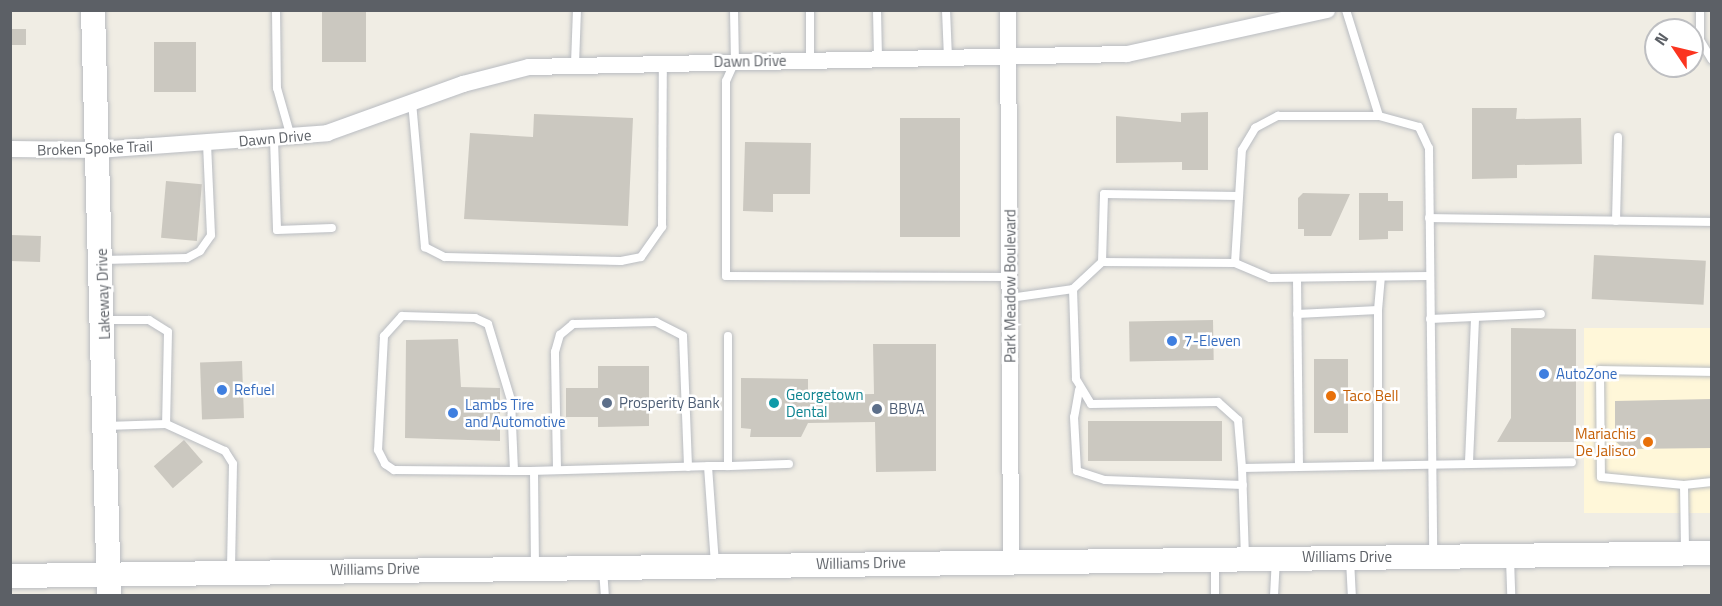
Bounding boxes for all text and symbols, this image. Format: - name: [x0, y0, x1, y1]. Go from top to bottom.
- north arrow: [1644, 18, 1704, 78]
- text: N: [1648, 27, 1674, 50]
- street label: Dawn Drive: [713, 51, 787, 71]
- street label: Dawn Drive: [238, 126, 312, 150]
- street label: Broken Spoke Trail: [37, 137, 153, 159]
- street label: Park Meadow Boulevard: [1001, 209, 1019, 363]
- street label: Lakeway Drive: [92, 248, 114, 340]
- place label: 7-Eleven: [1184, 332, 1241, 350]
- marker: 7-Eleven: [1165, 334, 1179, 348]
- place label: AutoZone: [1556, 365, 1617, 383]
- marker: AutoZone: [1537, 367, 1551, 381]
- place label: Refuel: [234, 381, 275, 399]
- marker: Refuel: [215, 383, 229, 397]
- place label: Georgetown Dental: [786, 385, 864, 420]
- place label: Taco Bell: [1343, 387, 1398, 405]
- marker: Taco Bell: [1324, 389, 1338, 403]
- place label: Prosperity Bank: [619, 394, 720, 412]
- place label: Lambs Tire and Automotive: [465, 395, 565, 430]
- marker: Prosperity Bank: [600, 396, 614, 410]
- marker: Georgetown Dental: [767, 396, 781, 410]
- place label: BBVA: [889, 400, 925, 418]
- marker: BBVA: [870, 402, 884, 416]
- marker: Lambs Tire and Automotive: [446, 406, 460, 420]
- place label: Mariachis De Jalisco: [1575, 424, 1636, 459]
- marker: Mariachis De Jalisco: [1641, 435, 1655, 449]
- street label: Williams Drive: [1302, 548, 1392, 566]
- street label: Williams Drive: [816, 553, 906, 573]
- street label: Williams Drive: [330, 559, 420, 579]

